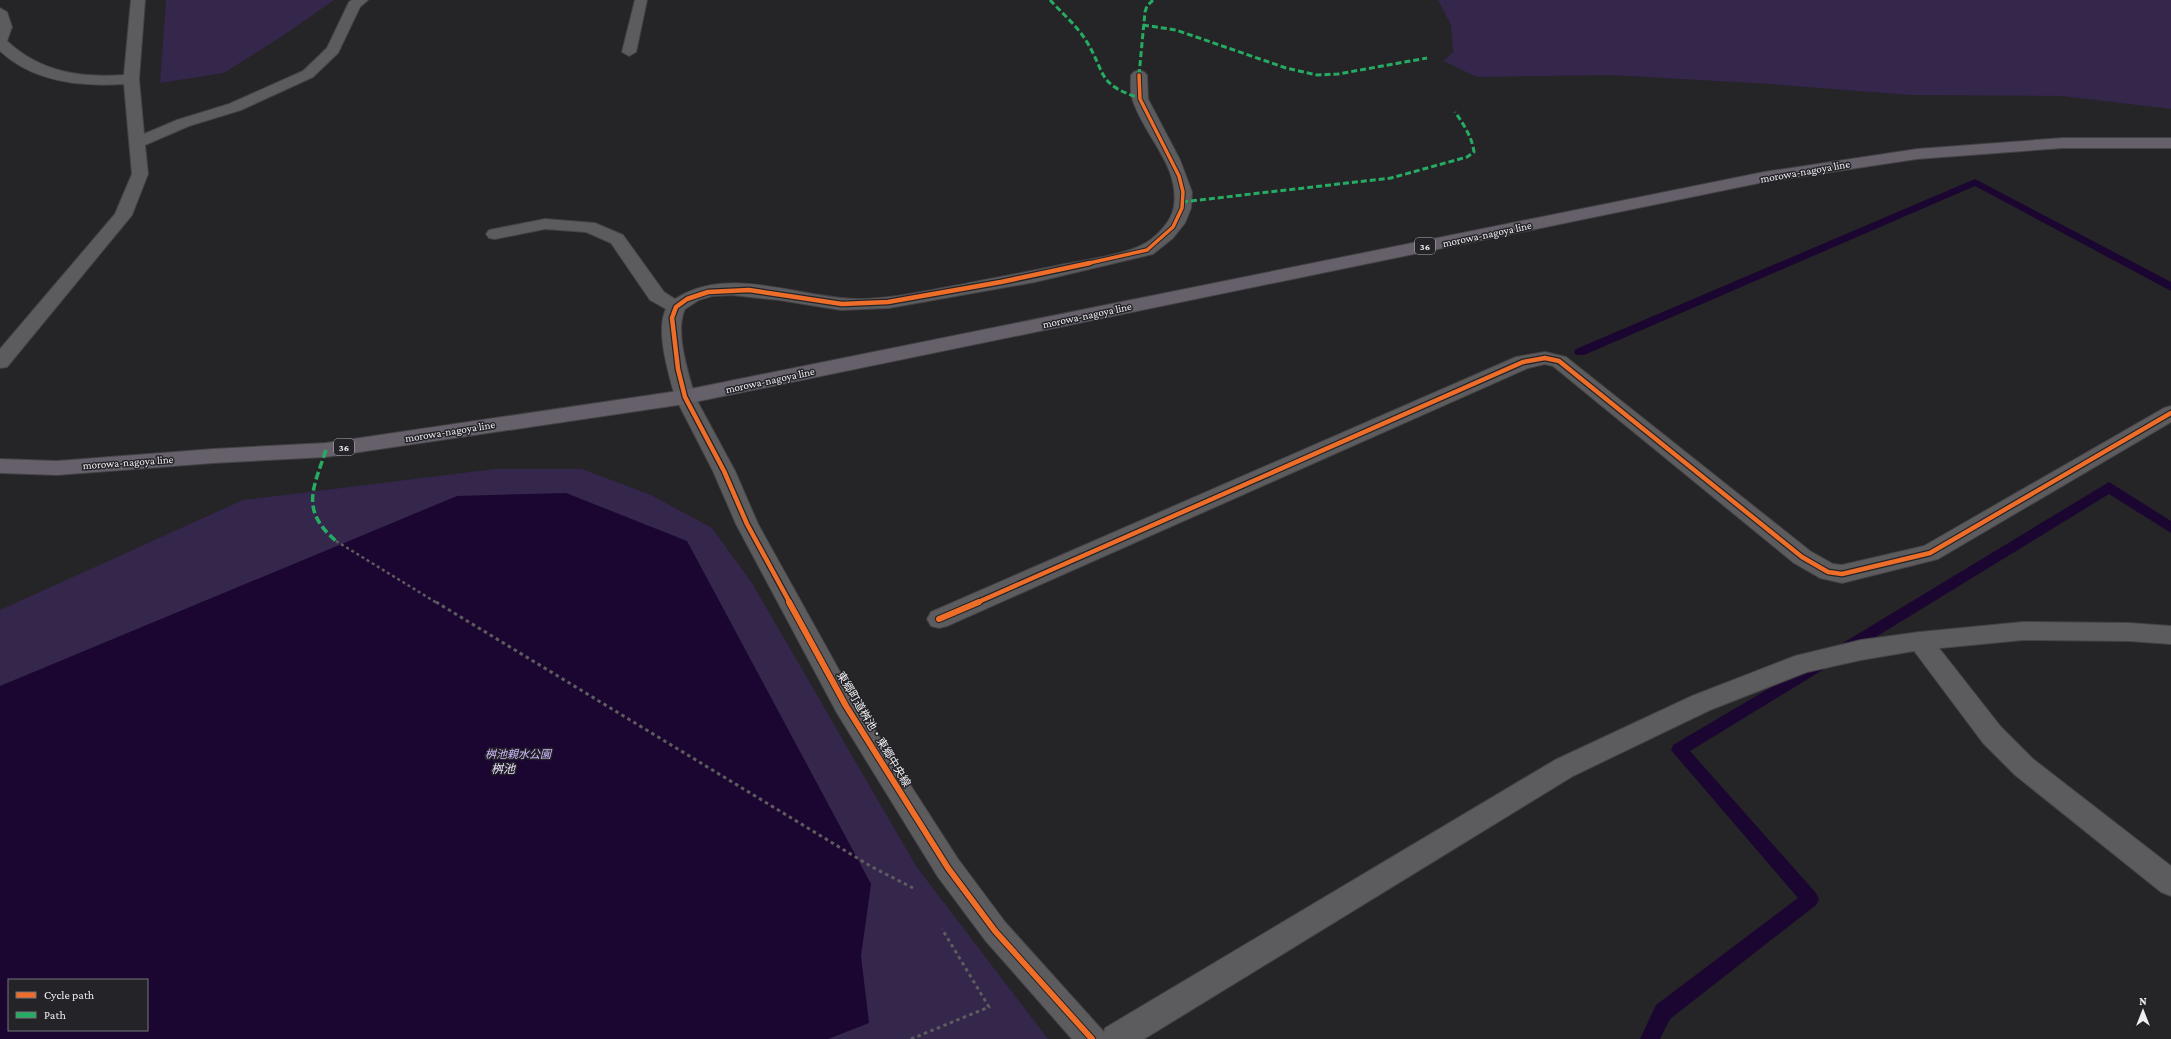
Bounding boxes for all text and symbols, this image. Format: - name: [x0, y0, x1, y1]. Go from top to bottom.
- street label: morowa-nagoya line: [1759, 157, 1851, 186]
- street label: morowa-nagoya line: [1441, 219, 1533, 250]
- road number: 36: [1415, 238, 1435, 254]
- street label: morowa-nagoya line: [1041, 300, 1133, 331]
- street label: morowa-nagoya line: [724, 365, 816, 396]
- street label: morowa-nagoya line: [404, 418, 496, 445]
- road number: 36: [334, 439, 354, 455]
- street label: morowa-nagoya line: [82, 453, 174, 472]
- street label: 東郷町道桝池・東郷中央線: [835, 669, 913, 789]
- park label: 桝池親水公園: [485, 748, 553, 760]
- water label: 桝池: [491, 762, 516, 776]
- legend: [8, 979, 148, 1031]
- text: Cycle path: [44, 988, 95, 1002]
- north arrow: [2123, 991, 2163, 1031]
- text: N: [2139, 995, 2147, 1007]
- text: Path: [44, 1008, 66, 1022]

